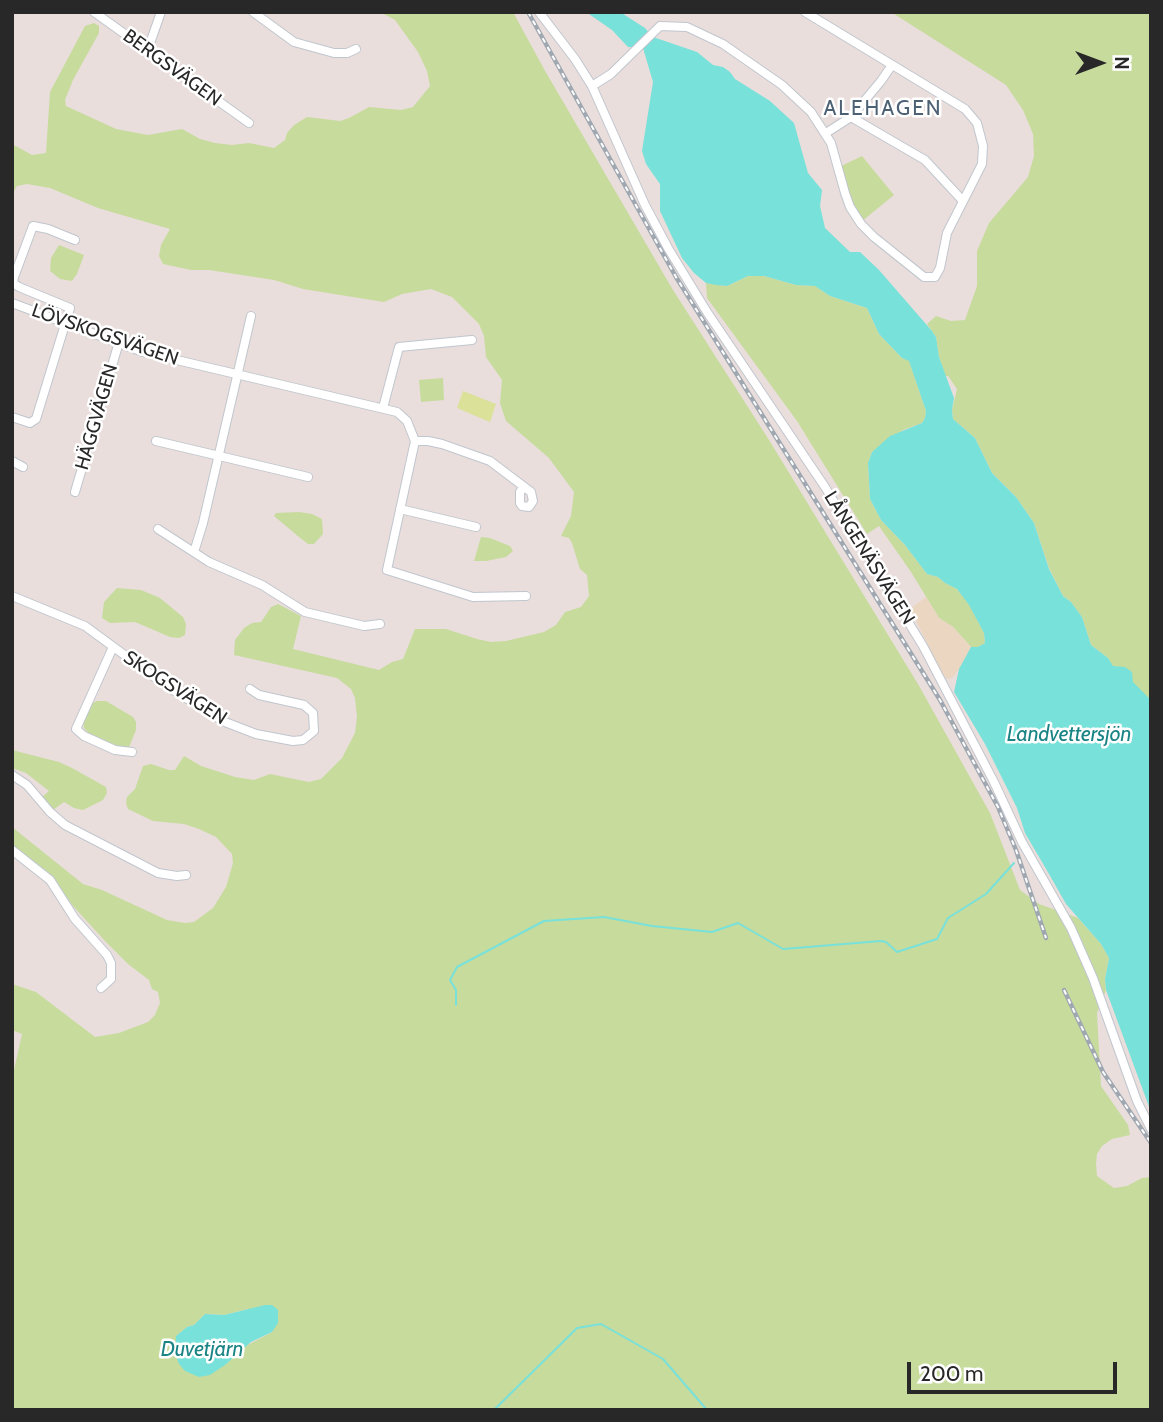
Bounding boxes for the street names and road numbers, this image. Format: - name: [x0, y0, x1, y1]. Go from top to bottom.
- street label: BERGSVÄGEN: [118, 25, 226, 111]
- street label: LÖVSKOGSVÄGEN: [29, 299, 181, 371]
- street label: HÄGGVÄGEN: [71, 361, 123, 473]
- street label: LÅNGENÄSVÄGEN: [819, 487, 919, 629]
- street label: SKOGSVÄGEN: [119, 646, 231, 730]

